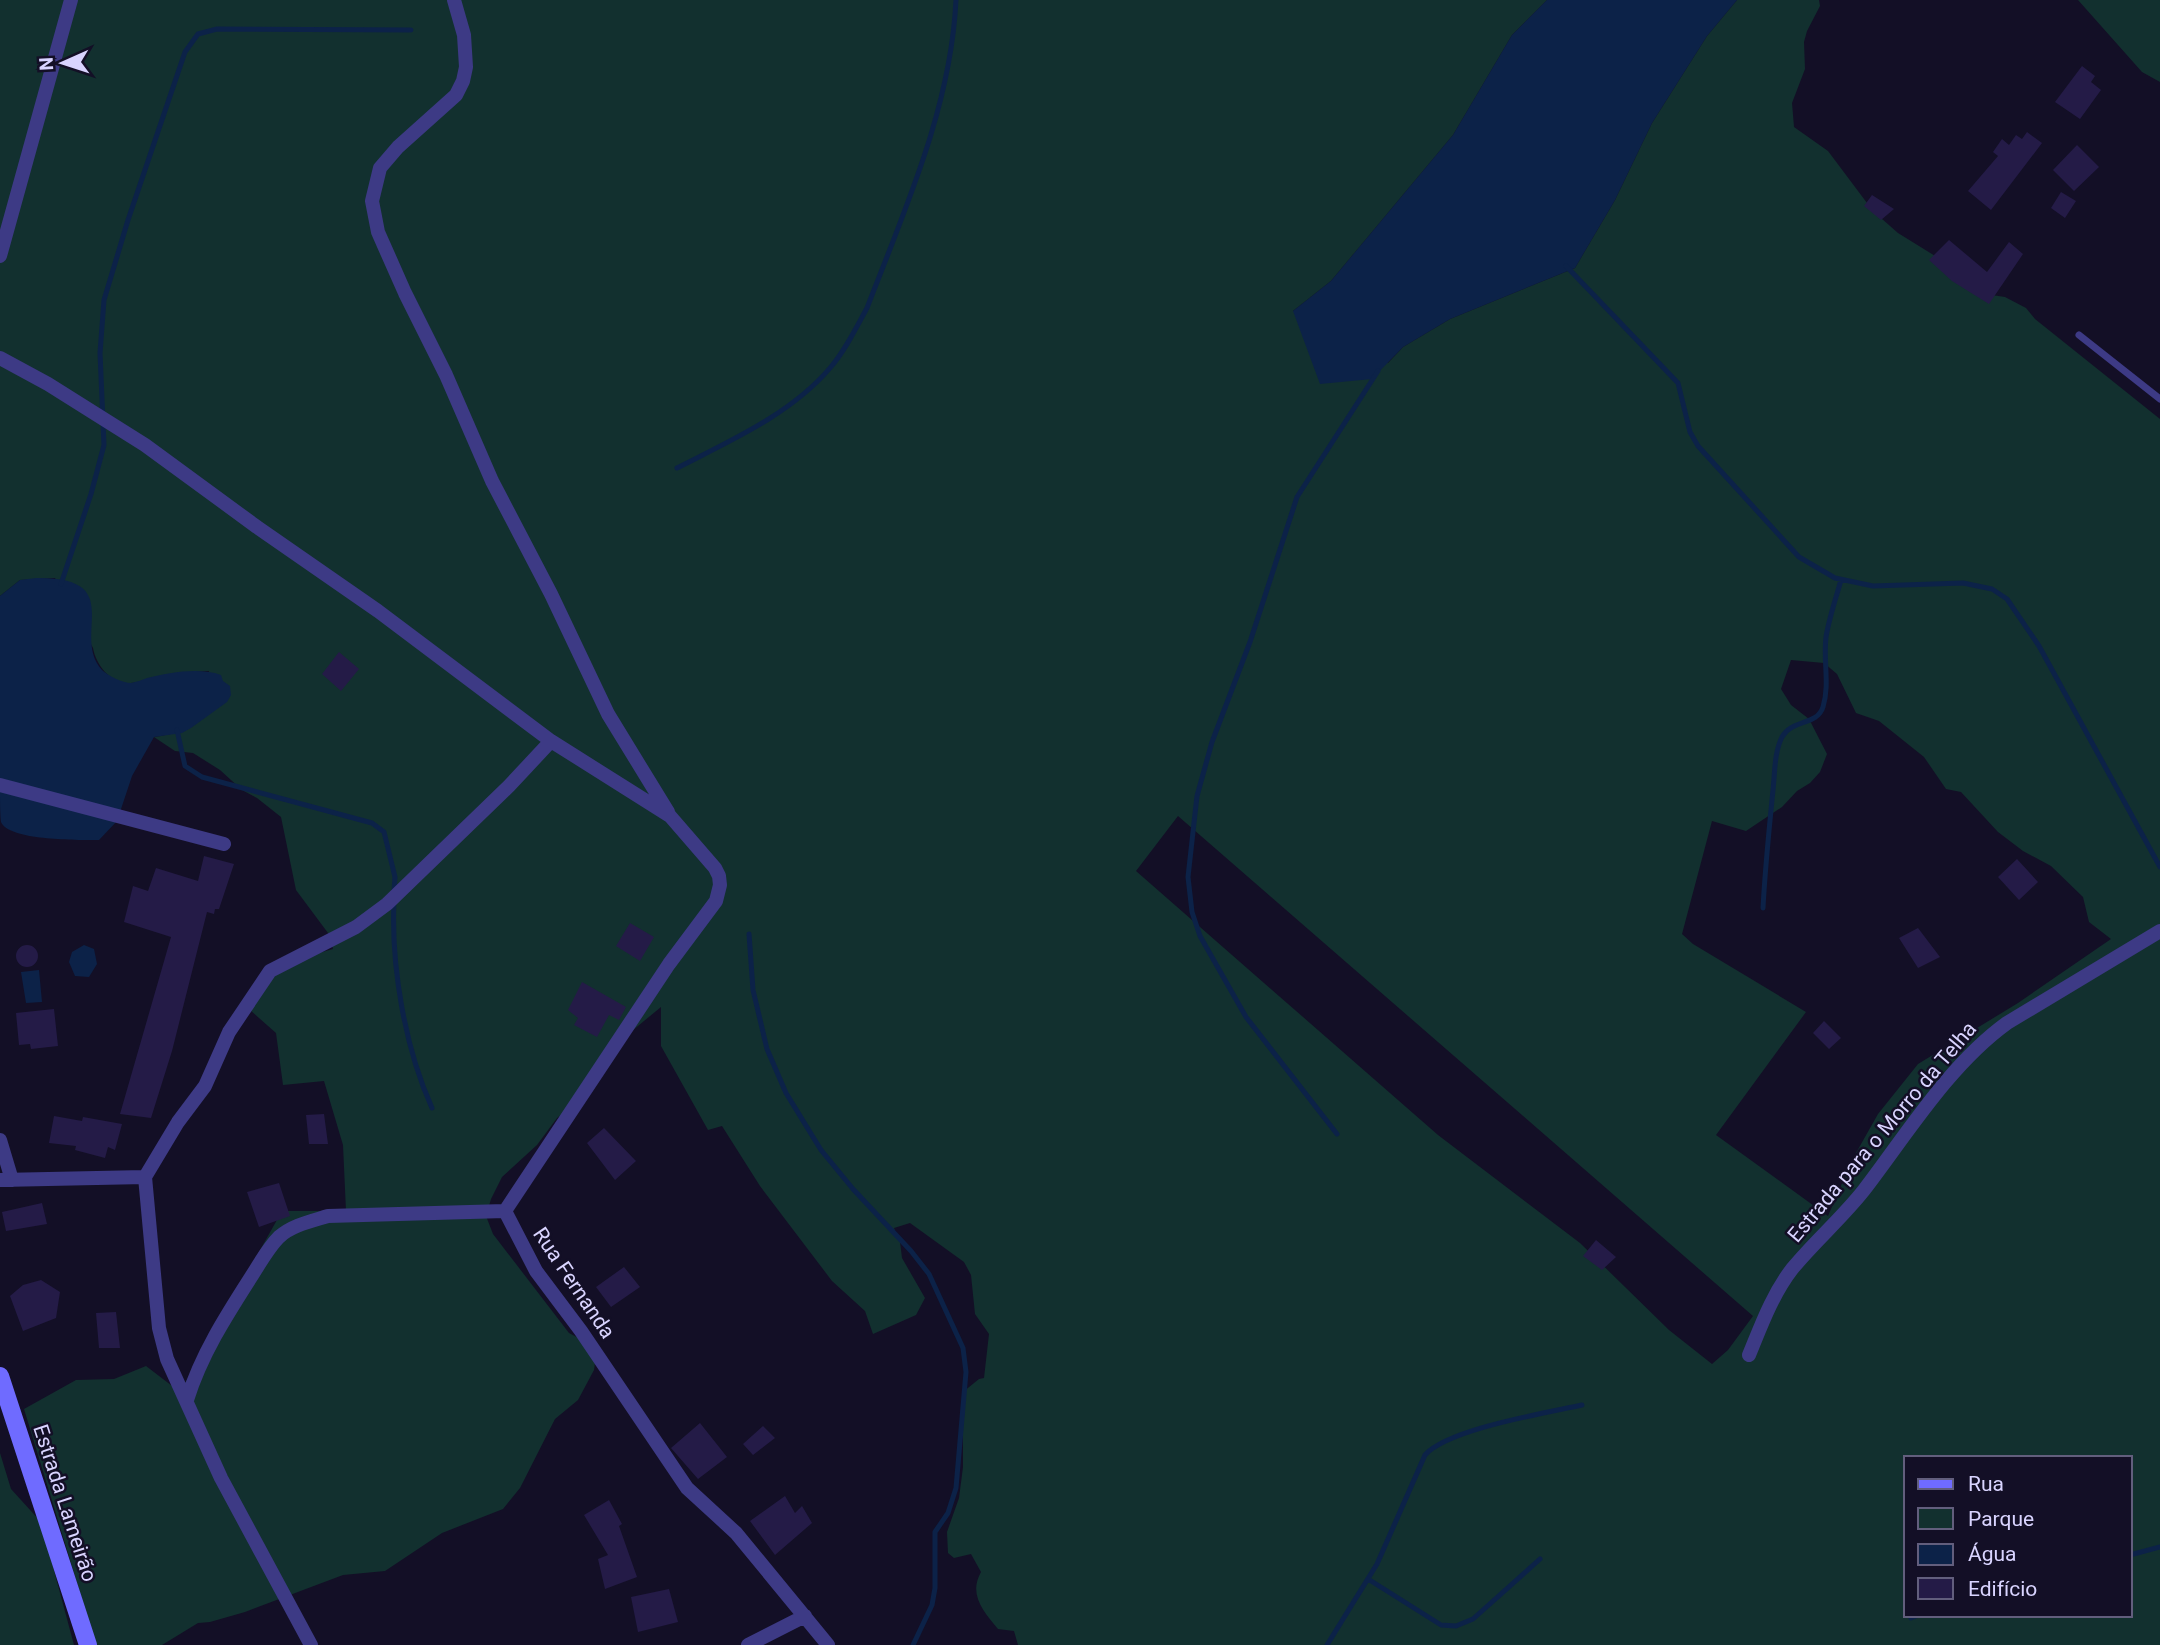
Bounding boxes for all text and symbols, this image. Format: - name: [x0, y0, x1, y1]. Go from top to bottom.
- north arrow: [28, 28, 98, 98]
- text: N: [35, 57, 58, 71]
- street label: Estrada para o Morro da Telha: [1783, 1017, 1981, 1247]
- street label: Rua Fernanda: [528, 1223, 620, 1343]
- street label: Estrada Lameirão: [28, 1421, 102, 1585]
- legend: [1904, 1456, 2132, 1617]
- text: Rua: [1968, 1472, 2004, 1496]
- text: Parque: [1968, 1507, 2034, 1531]
- text: Água: [1968, 1542, 2017, 1566]
- text: Edifício: [1968, 1577, 2037, 1601]

